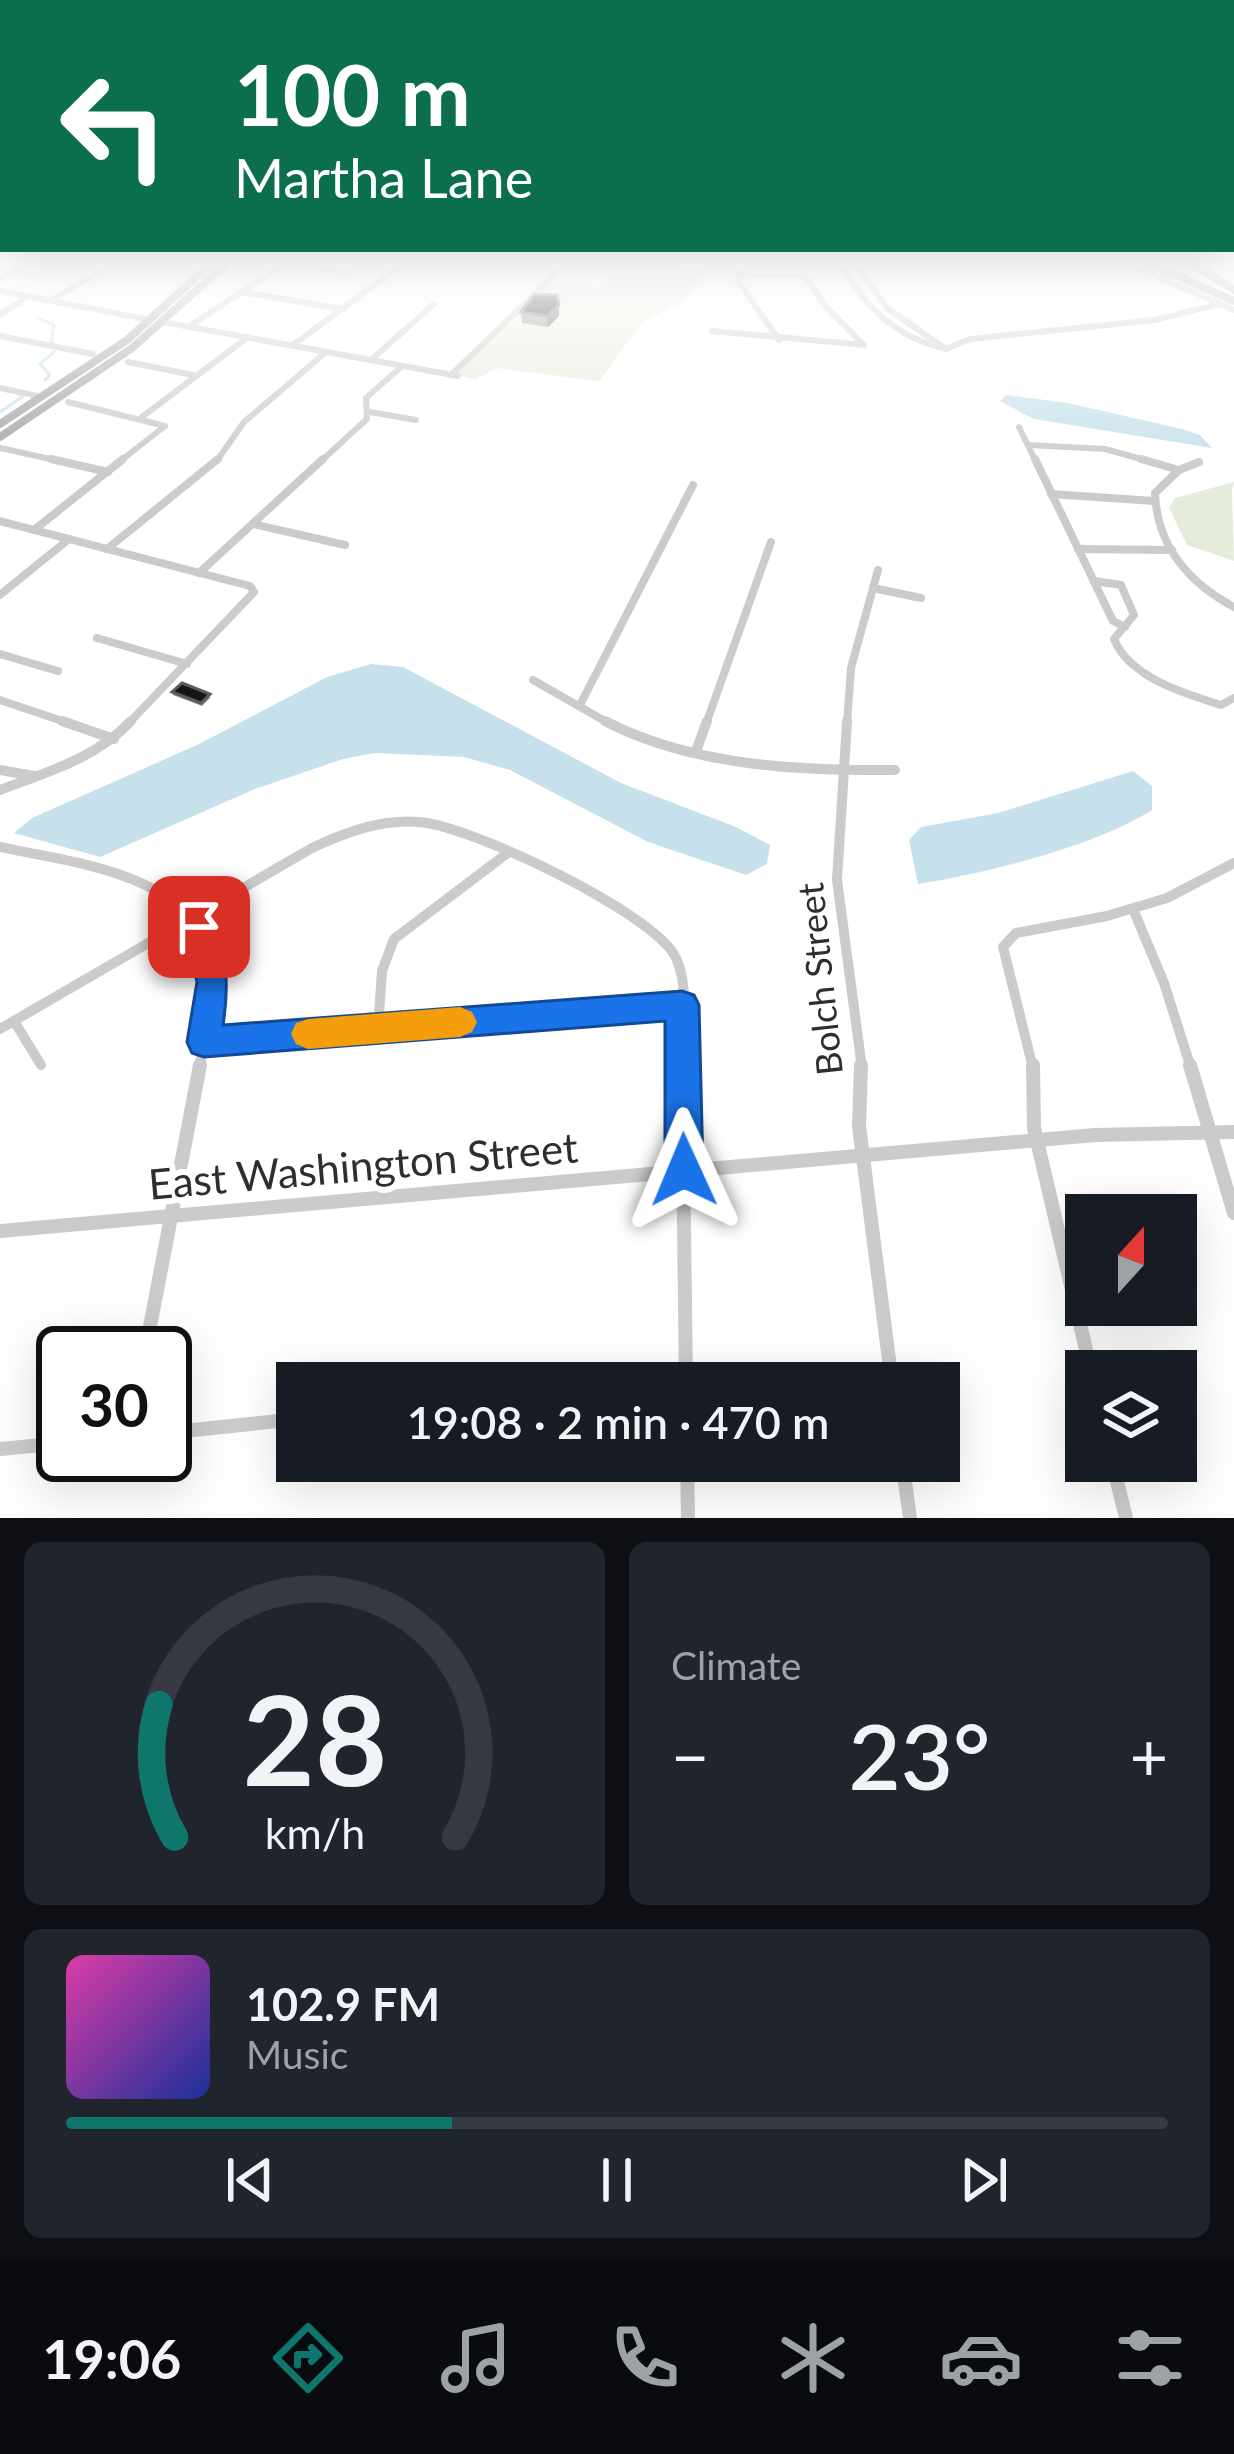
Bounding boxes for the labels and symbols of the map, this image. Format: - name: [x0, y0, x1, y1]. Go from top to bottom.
- pin: [148, 876, 250, 978]
- street label: Bolch Street: [787, 881, 851, 1077]
- position arrow: [621, 1107, 747, 1233]
- street label: East Washington Street: [146, 1121, 580, 1209]
- north arrow: [1065, 1194, 1197, 1326]
- speed limit sign: 30: [36, 1326, 192, 1482]

